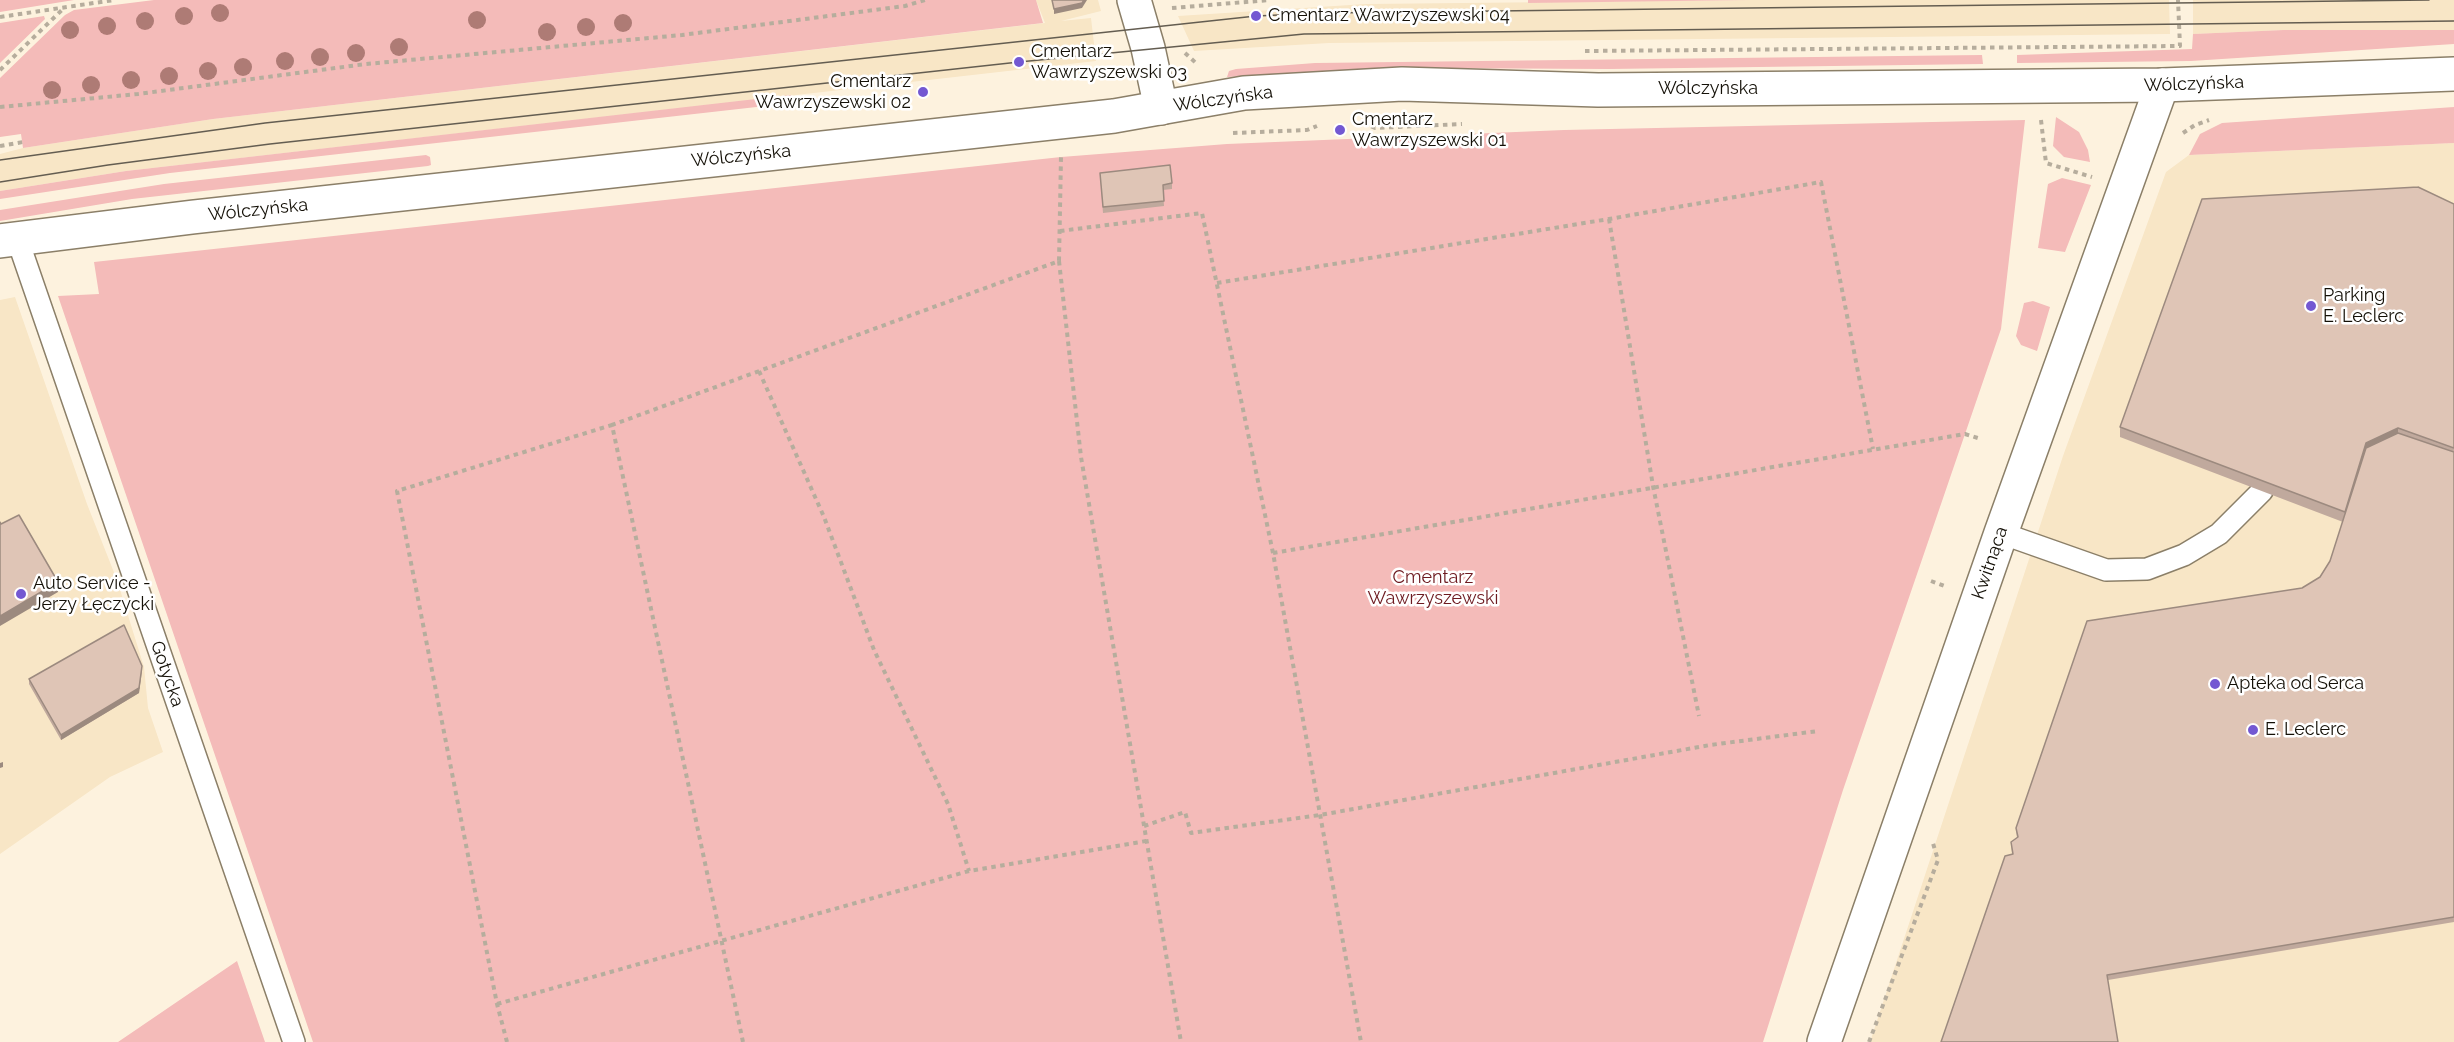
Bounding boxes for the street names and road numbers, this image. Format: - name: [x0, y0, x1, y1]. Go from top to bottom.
- street label: Wólczyńska: [2144, 71, 2244, 97]
- street label: Wólczyńska: [1658, 78, 1758, 100]
- street label: Wólczyńska: [1172, 81, 1274, 117]
- street label: Wólczyńska: [690, 140, 792, 172]
- street label: Wólczyńska: [207, 194, 309, 226]
- street label: Kwitnąca: [1967, 524, 2013, 602]
- street label: Gotycka: [146, 638, 188, 710]

